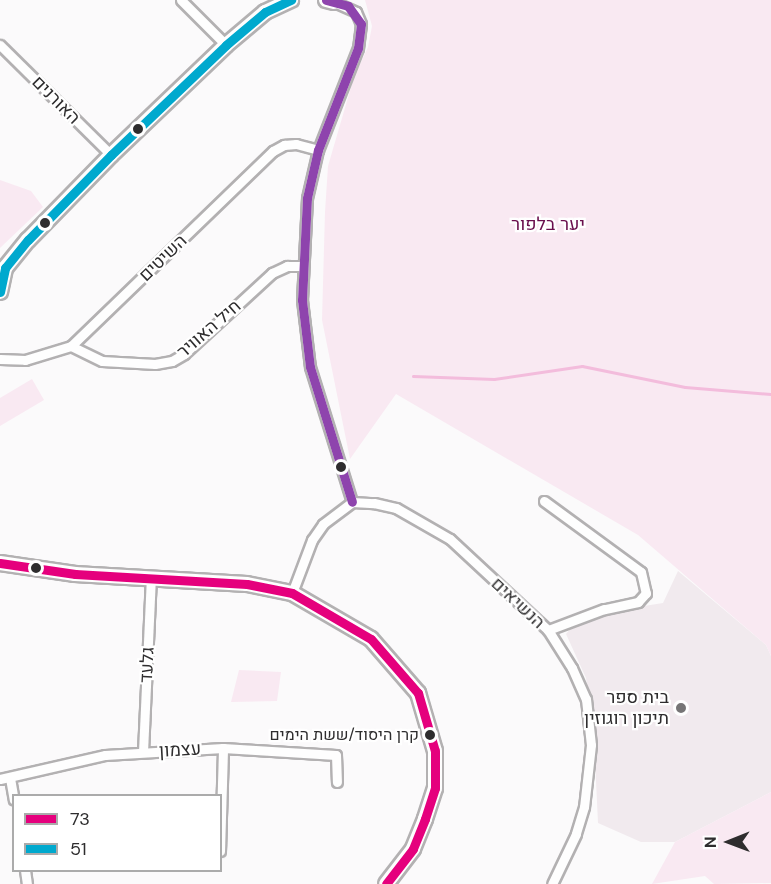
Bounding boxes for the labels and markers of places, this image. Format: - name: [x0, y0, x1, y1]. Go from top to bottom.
- unlabelled marker: [132, 123, 144, 135]
- unlabelled marker: [39, 217, 51, 229]
- unlabelled marker: [335, 461, 347, 473]
- unlabelled marker: [30, 562, 42, 574]
- place label: בית ספר תיכון רוגוזין: [584, 687, 669, 730]
- marker: בית ספר תיכון רוגוזין: [674, 701, 688, 715]
- place label: קרן היסוד/ששת הימים: [270, 725, 419, 745]
- marker: קרן היסוד/ששת הימים: [424, 729, 436, 741]

